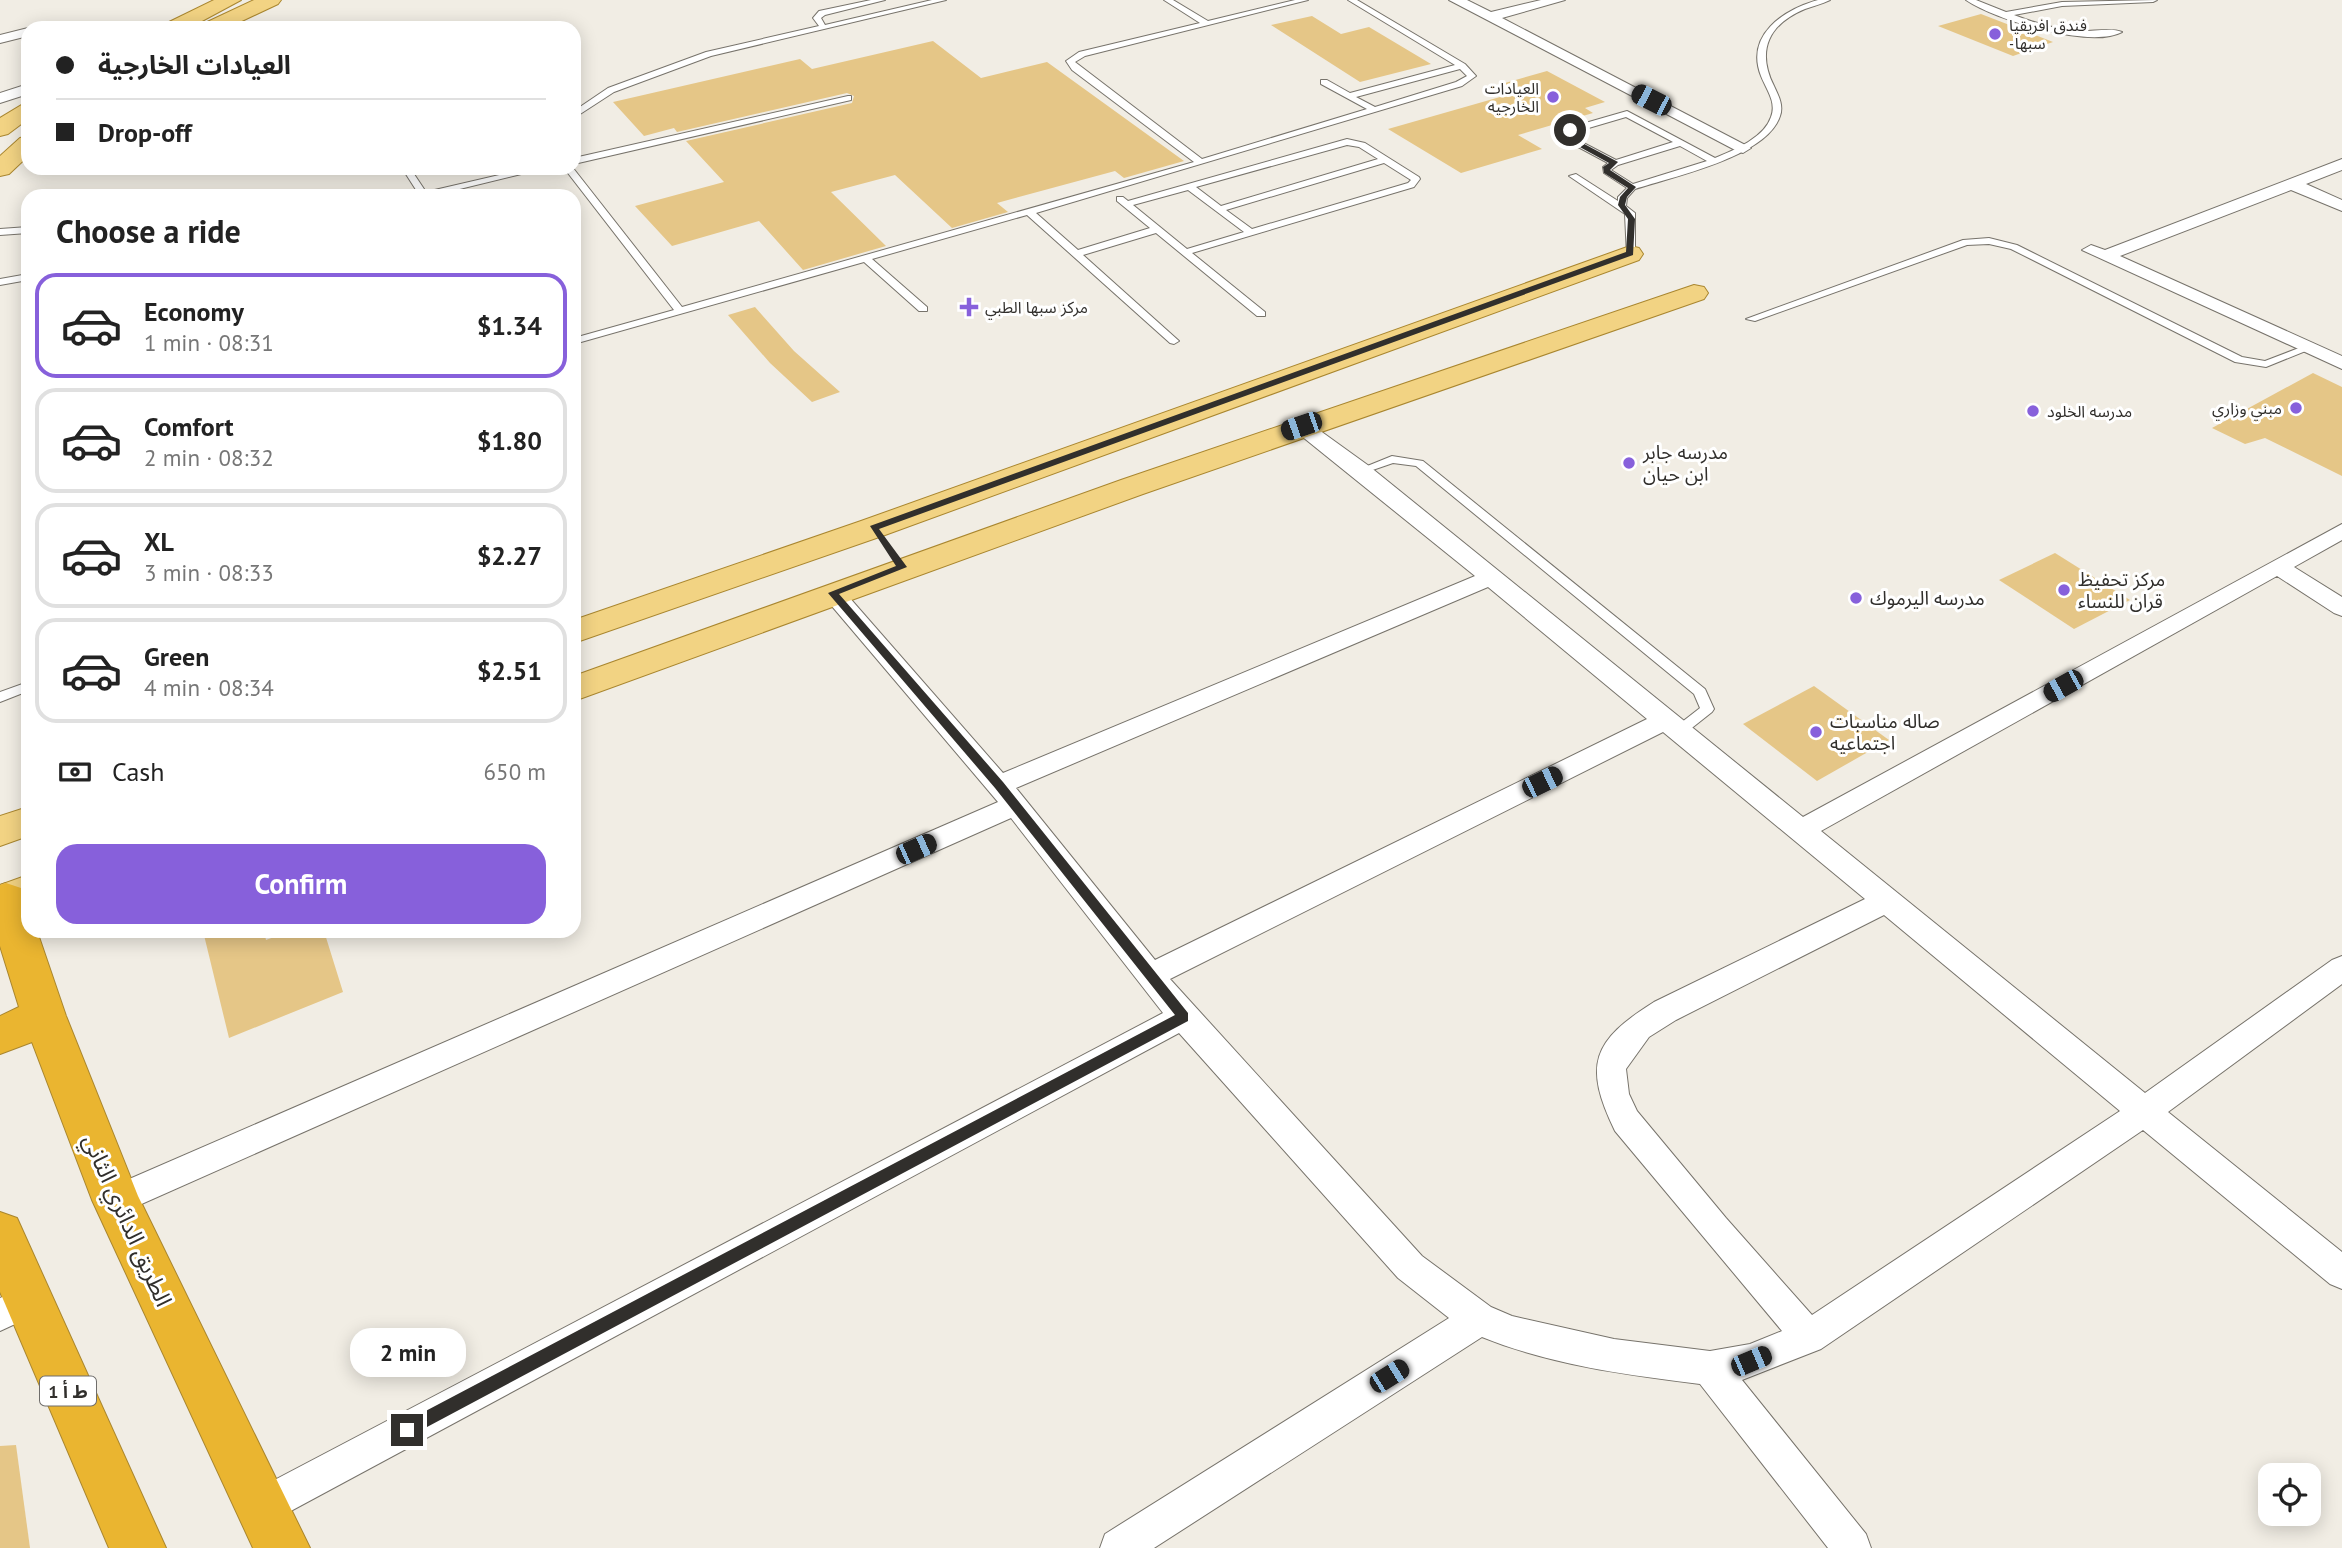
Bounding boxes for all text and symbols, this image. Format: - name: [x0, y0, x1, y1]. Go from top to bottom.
- place label: فندق افريقيا -سبها: [2009, 15, 2087, 53]
- marker: فندق افريقيا -سبها: [1987, 26, 2003, 42]
- text: العيادات الخارجية: [98, 48, 291, 81]
- place label: العيادات الخارجيه: [1485, 78, 1539, 116]
- car: [1628, 81, 1675, 119]
- marker: العيادات الخارجيه: [1545, 89, 1561, 105]
- route start: [1554, 114, 1586, 146]
- text: Drop-off: [98, 116, 192, 149]
- text: Choose a ride: [56, 210, 241, 252]
- icon: car: [60, 294, 123, 357]
- text: Economy: [144, 295, 244, 328]
- marker: مركز سبها الطبي: [959, 297, 979, 317]
- place label: مركز سبها الطبي: [985, 297, 1088, 320]
- text: $1.34: [477, 309, 542, 342]
- text: 1 min · 08:31: [144, 328, 274, 357]
- place label: مبني وزاري: [2212, 398, 2282, 421]
- marker: مبني وزاري: [2288, 400, 2304, 416]
- place label: مدرسه الخلود: [2047, 401, 2132, 421]
- marker: مدرسه الخلود: [2025, 403, 2041, 419]
- icon: car: [60, 409, 123, 472]
- car: [1278, 409, 1325, 443]
- text: Comfort: [144, 410, 234, 443]
- text: $1.80: [477, 424, 542, 457]
- place label: مدرسه جابر ابن حيان: [1642, 440, 1728, 486]
- text: 2 min · 08:32: [144, 443, 274, 472]
- marker: مدرسه جابر ابن حيان: [1621, 455, 1637, 471]
- icon: car: [60, 524, 123, 587]
- text: XL: [144, 525, 174, 558]
- text: $2.27: [477, 539, 542, 572]
- text: 3 min · 08:33: [144, 558, 274, 587]
- place label: مركز تحفيظ قران للنساء: [2078, 567, 2165, 613]
- marker: مركز تحفيظ قران للنساء: [2056, 582, 2072, 598]
- place label: مدرسه اليرموك: [1870, 586, 1985, 610]
- marker: مدرسه اليرموك: [1848, 590, 1864, 606]
- icon: car: [60, 639, 123, 702]
- text: Green: [144, 640, 209, 673]
- text: $2.51: [477, 654, 542, 687]
- car: [2040, 667, 2087, 705]
- text: 4 min · 08:34: [144, 673, 274, 702]
- place label: صاله مناسبات اجتماعيه: [1830, 709, 1940, 755]
- marker: صاله مناسبات اجتماعيه: [1808, 724, 1824, 740]
- icon: cash: [56, 753, 94, 791]
- text: Cash: [112, 755, 164, 788]
- text: 650 m: [484, 757, 546, 786]
- car: [1519, 763, 1566, 801]
- car: [893, 831, 940, 867]
- button: Confirm: [56, 844, 546, 924]
- street label: الطريق الدائري الثاني: [74, 1129, 179, 1312]
- callout: 2 min: [349, 1328, 465, 1378]
- text: 2 min: [380, 1338, 436, 1367]
- car: [1728, 1343, 1775, 1379]
- car: [1366, 1356, 1413, 1396]
- road number: ط أ 1: [40, 1376, 96, 1406]
- route end: [391, 1414, 423, 1446]
- map controls: [2258, 1463, 2321, 1526]
- button: locate: [2258, 1463, 2321, 1526]

